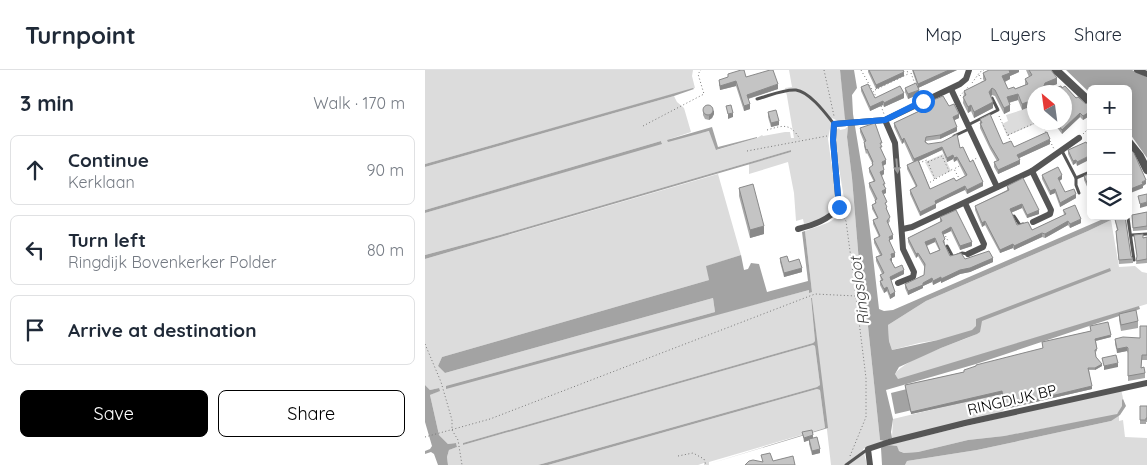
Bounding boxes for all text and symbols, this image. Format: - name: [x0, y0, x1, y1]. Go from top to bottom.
- text: Turnpoint: [25, 20, 136, 50]
- text: Map: [925, 23, 962, 46]
- text: Layers: [990, 23, 1046, 46]
- text: Share: [1074, 23, 1122, 46]
- north arrow: [1027, 85, 1072, 130]
- map controls: [1087, 85, 1132, 220]
- button: +: [1087, 85, 1132, 130]
- text: 3 min: [20, 90, 74, 116]
- route start: [912, 90, 935, 113]
- text: Walk · 170 m: [313, 93, 405, 113]
- button: −: [1087, 130, 1132, 175]
- text: Continue: [68, 148, 149, 172]
- icon: ahead: [21, 156, 49, 184]
- one-way arrow: [893, 159, 901, 175]
- text: 90 m: [367, 160, 404, 180]
- text: Kerklaan: [68, 172, 135, 192]
- button: layers: [1087, 175, 1132, 220]
- route end: [828, 196, 851, 219]
- text: Turn left: [68, 228, 146, 252]
- icon: left: [21, 236, 49, 264]
- text: 80 m: [367, 240, 404, 260]
- text: Ringdijk Bovenkerker Polder: [68, 252, 277, 272]
- water label: Ringsloot: [845, 254, 873, 326]
- icon: arrive: [21, 316, 49, 344]
- text: Arrive at destination: [68, 318, 257, 342]
- street label: RINGDIJK BP: [965, 380, 1059, 419]
- button: Save: [20, 390, 208, 437]
- button: Share: [218, 390, 405, 437]

